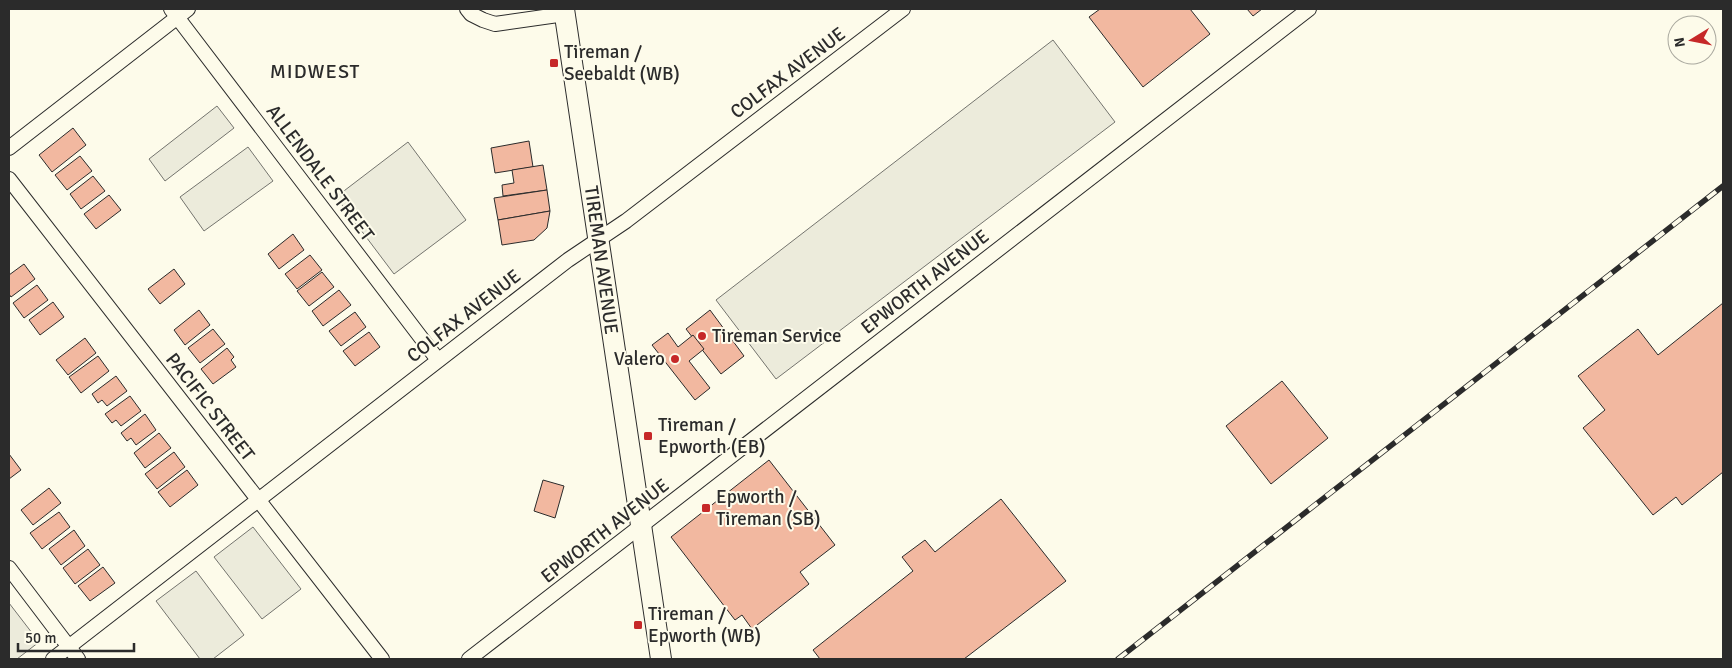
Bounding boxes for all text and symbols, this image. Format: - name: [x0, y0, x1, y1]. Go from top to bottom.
- north arrow: [1667, 15, 1717, 65]
- street label: COLFAX AVENUE: [726, 22, 850, 124]
- text: N: [1670, 36, 1689, 48]
- place label: Tireman / Seebaldt (WB): [564, 40, 680, 86]
- marker: Tireman / Seebaldt (WB): [548, 57, 560, 69]
- district label: MIDWEST: [270, 59, 360, 84]
- street label: ALLENDALE STREET: [261, 100, 380, 247]
- street label: TIREMAN AVENUE: [579, 184, 623, 336]
- street label: EPWORTH AVENUE: [856, 224, 994, 340]
- street label: COLFAX AVENUE: [402, 264, 526, 368]
- place label: Tireman Service: [712, 324, 841, 348]
- marker: Tireman Service: [696, 330, 708, 342]
- place label: Valero: [614, 347, 665, 371]
- street label: PACIFIC STREET: [160, 348, 260, 466]
- marker: Valero: [669, 353, 681, 365]
- place label: Tireman / Epworth (EB): [658, 413, 766, 459]
- marker: Tireman / Epworth (EB): [642, 430, 654, 442]
- street label: EPWORTH AVENUE: [536, 473, 674, 589]
- place label: Epworth / Tireman (SB): [716, 485, 821, 531]
- marker: Epworth / Tireman (SB): [700, 502, 712, 514]
- place label: Tireman / Epworth (WB): [648, 602, 761, 648]
- marker: Tireman / Epworth (WB): [632, 619, 644, 631]
- scale bar: [18, 620, 134, 652]
- text: 50 m: [25, 629, 56, 647]

